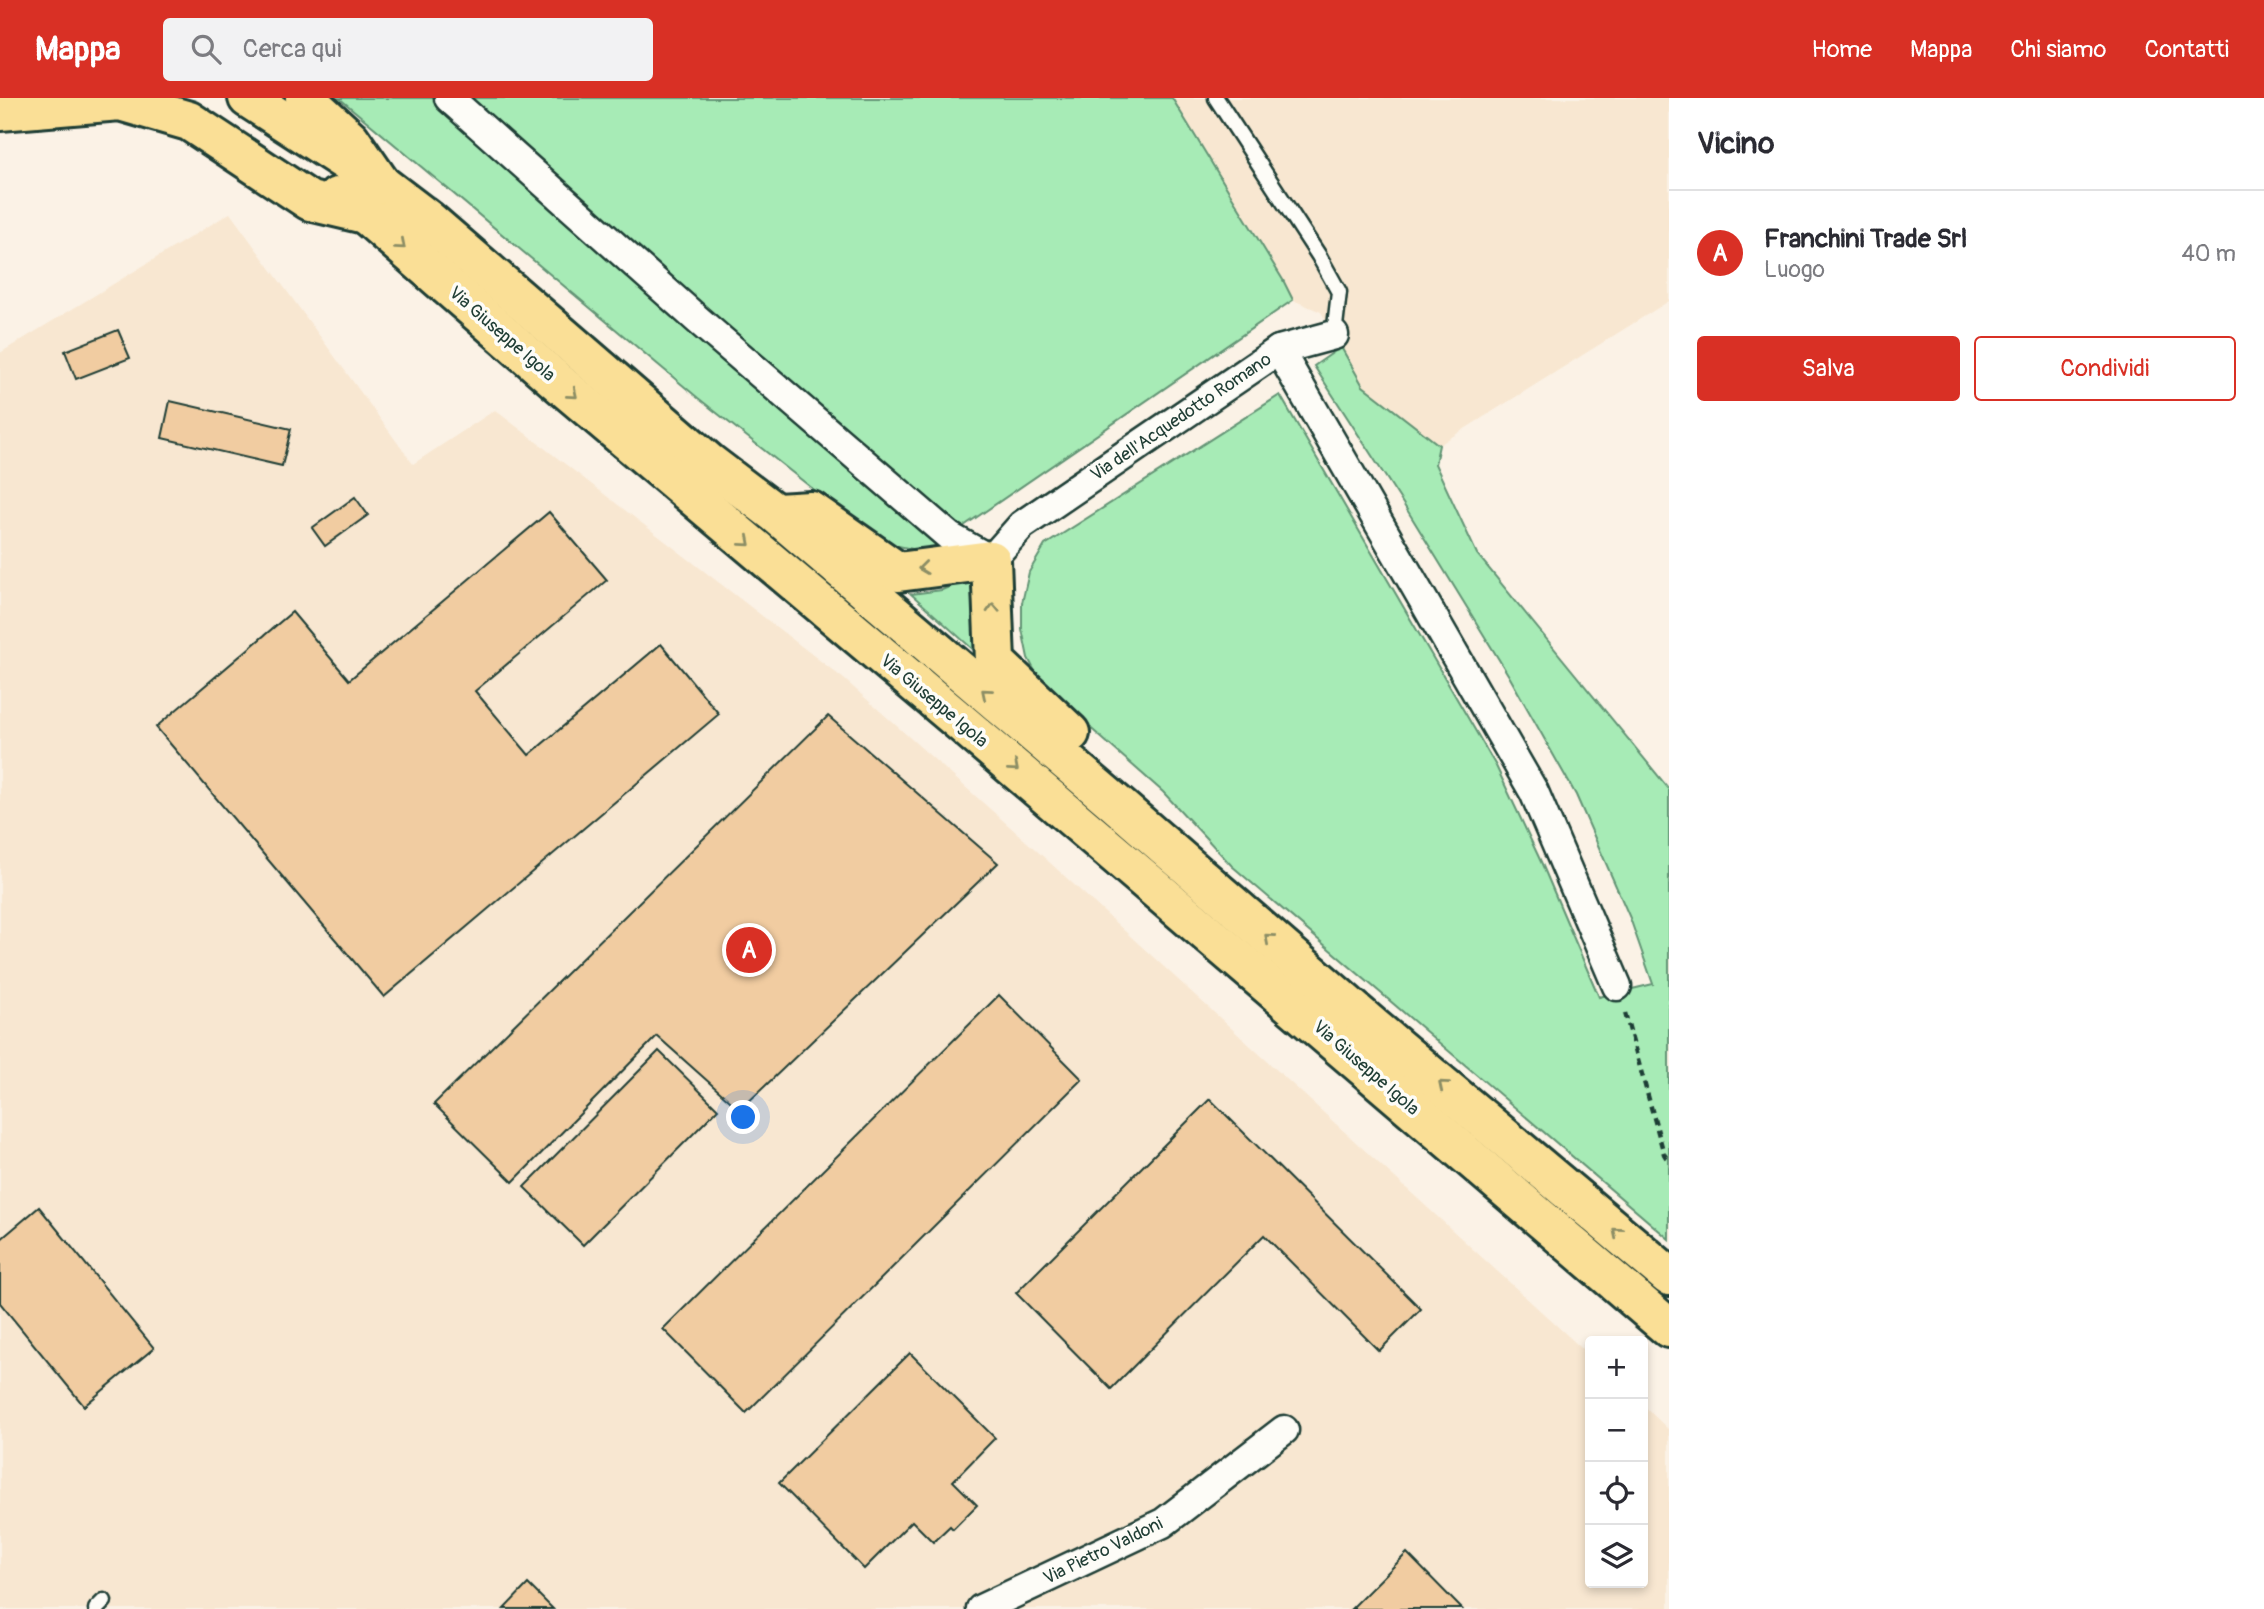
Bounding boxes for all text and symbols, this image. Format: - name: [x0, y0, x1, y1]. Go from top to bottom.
- search box: [163, 18, 653, 81]
- text: Mappa: [35, 29, 121, 70]
- icon: search: [187, 30, 225, 68]
- text: Cerca qui: [243, 33, 342, 65]
- text: Home: [1812, 35, 1872, 64]
- text: Mappa: [1910, 35, 1972, 64]
- text: Chi siamo: [2010, 35, 2106, 64]
- text: Contatti: [2144, 35, 2229, 64]
- text: Vicino: [1697, 125, 1774, 162]
- text: Franchini Trade Srl: [1764, 223, 1967, 255]
- one-way arrow: [392, 237, 405, 249]
- text: A: [1713, 239, 1727, 268]
- text: 40 m: [2182, 239, 2236, 268]
- text: Luogo: [1764, 255, 1825, 284]
- street label: Via Giuseppe Igola: [444, 281, 560, 387]
- button: Salva: [1697, 336, 1960, 401]
- button: Condividi: [1974, 336, 2236, 401]
- street label: Via dell'Acquedotto Romano: [1086, 348, 1276, 486]
- one-way arrow: [565, 386, 577, 399]
- one-way arrow: [738, 534, 751, 546]
- one-way arrow: [918, 561, 929, 576]
- one-way arrow: [986, 603, 1001, 614]
- street label: Via Giuseppe Igola: [875, 649, 993, 753]
- one-way arrow: [981, 689, 994, 701]
- one-way arrow: [1005, 759, 1018, 771]
- pin: A: [726, 924, 772, 976]
- one-way arrow: [1265, 934, 1278, 946]
- street label: Via Giuseppe Igola: [1308, 1015, 1424, 1121]
- one-way arrow: [1438, 1081, 1450, 1094]
- your location: [726, 1100, 760, 1134]
- one-way arrow: [1612, 1228, 1625, 1240]
- map controls: [1585, 1336, 1648, 1588]
- button: +: [1585, 1336, 1648, 1399]
- button: −: [1585, 1399, 1648, 1462]
- button: locate: [1585, 1462, 1648, 1525]
- street label: Via Pietro Valdoni: [1040, 1512, 1166, 1590]
- button: layers: [1585, 1525, 1648, 1588]

